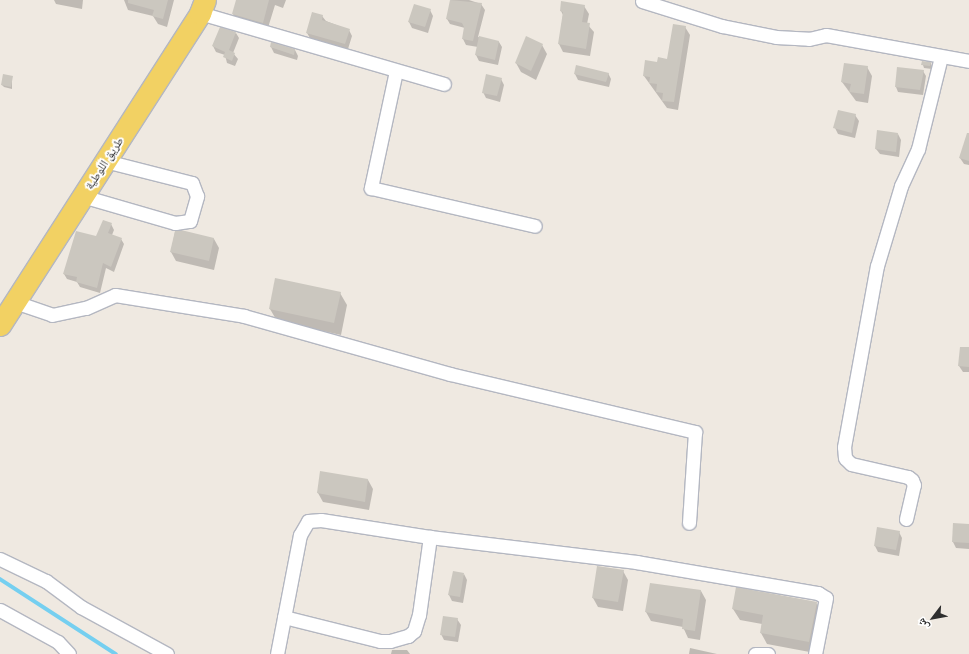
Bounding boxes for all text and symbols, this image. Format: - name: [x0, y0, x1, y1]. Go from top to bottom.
- street label: طريق اللوطية: [82, 134, 126, 192]
- north arrow: [913, 598, 953, 638]
- text: ش: [913, 615, 933, 634]

